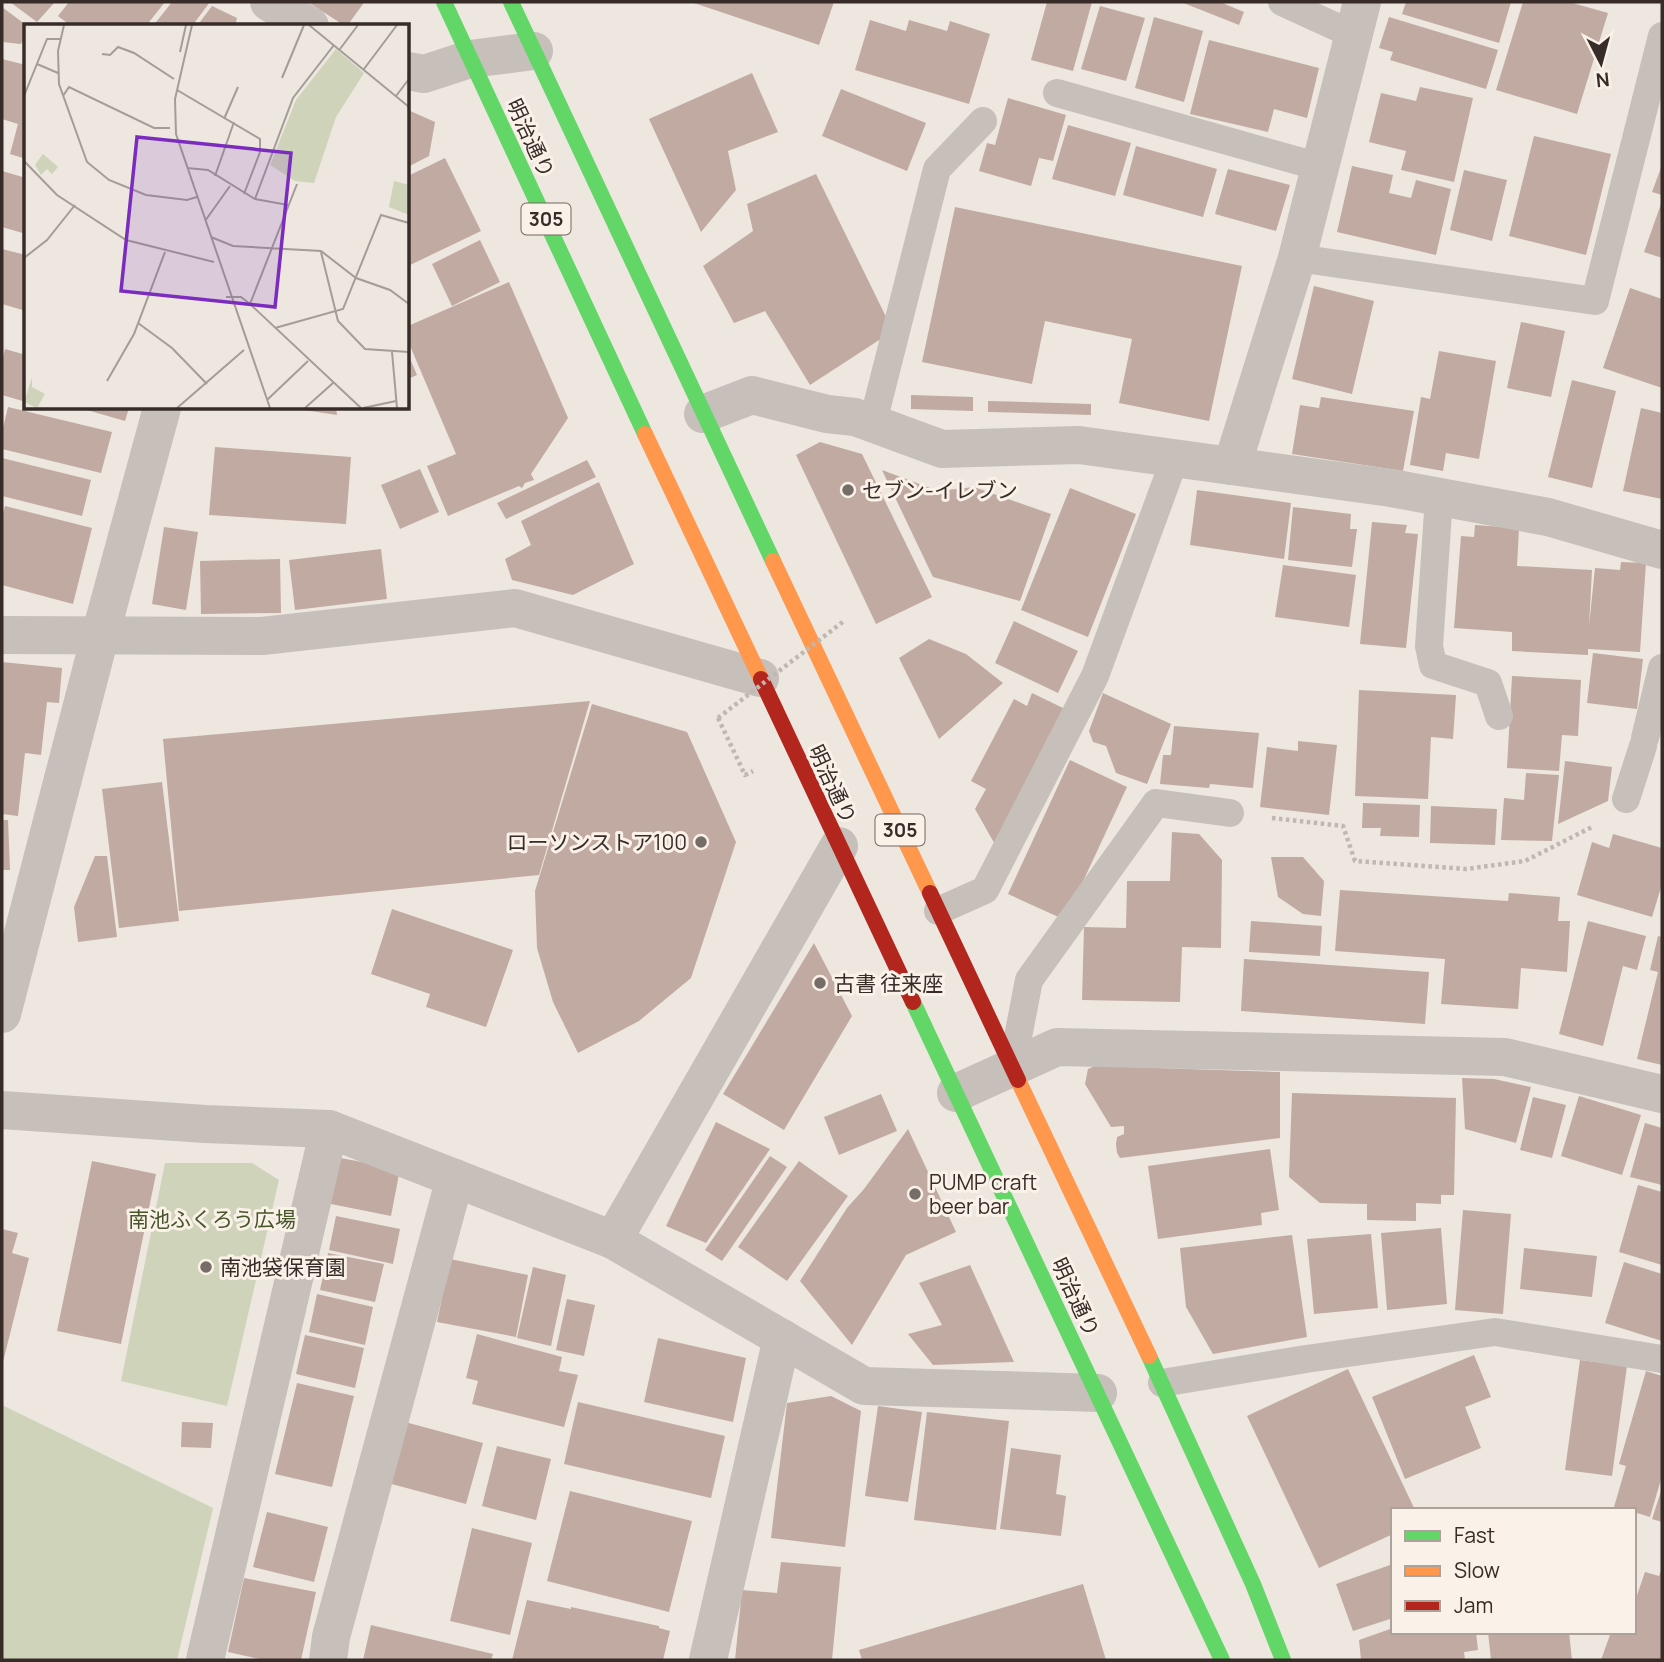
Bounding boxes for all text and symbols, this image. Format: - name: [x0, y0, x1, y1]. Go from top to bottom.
- inset map: [24, 24, 410, 410]
- north arrow: [1566, 28, 1636, 98]
- text: N: [1595, 66, 1611, 94]
- street label: 明治通り: [501, 94, 561, 182]
- road number: 305: [522, 204, 570, 234]
- place label: セブン-イレブン: [862, 476, 1018, 504]
- marker: セブン-イレブン: [840, 482, 856, 498]
- street label: 明治通り: [803, 740, 863, 828]
- road number: 305: [876, 814, 925, 846]
- place label: ローソンストア100: [507, 828, 687, 856]
- marker: ローソンストア100: [693, 834, 709, 850]
- place label: 古書 往来座: [834, 969, 943, 997]
- marker: 古書 往来座: [812, 975, 828, 991]
- place label: PUMP craft beer bar: [929, 1168, 1037, 1220]
- marker: PUMP craft beer bar: [907, 1186, 923, 1202]
- park label: 南池ふくろう広場: [128, 1205, 296, 1233]
- place label: 南池袋保育園: [220, 1253, 346, 1281]
- street label: 明治通り: [1046, 1253, 1106, 1341]
- marker: 南池袋保育園: [198, 1259, 214, 1275]
- legend: [1391, 1508, 1636, 1634]
- text: Fast: [1454, 1521, 1495, 1549]
- text: Slow: [1454, 1556, 1500, 1584]
- text: Jam: [1454, 1591, 1493, 1619]

